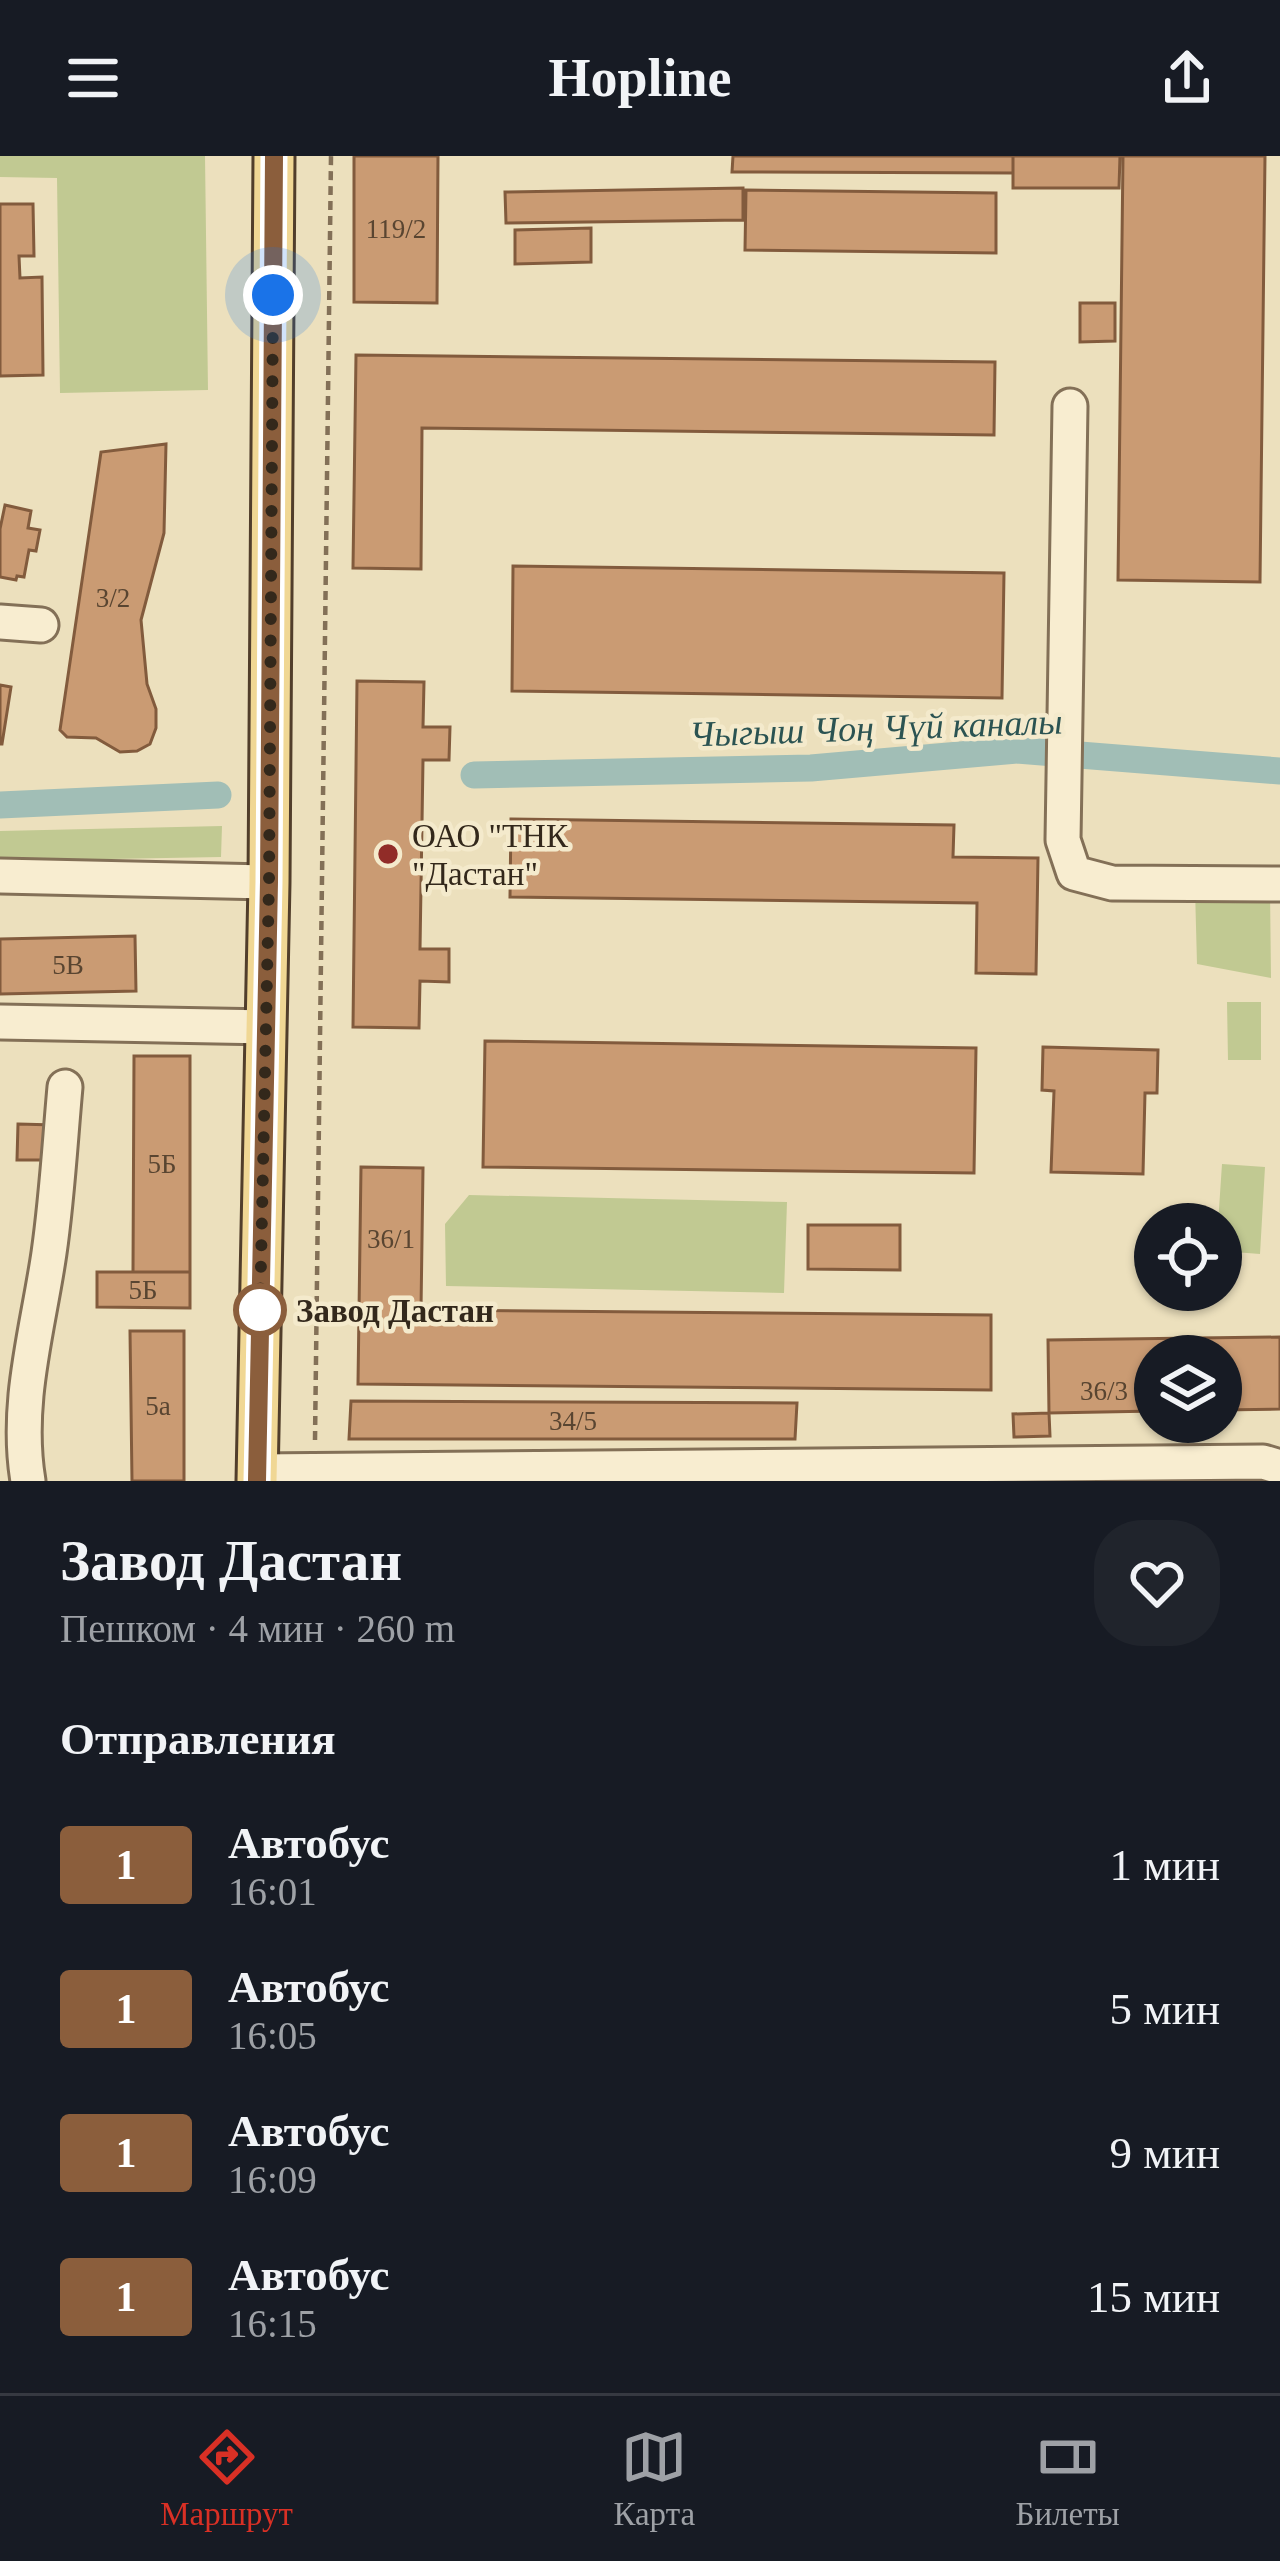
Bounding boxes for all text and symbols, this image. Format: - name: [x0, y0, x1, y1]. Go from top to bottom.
- icon: menu: [60, 45, 126, 111]
- icon: share: [1154, 45, 1220, 111]
- text: Hopline: [548, 48, 732, 108]
- house number: 119/2: [366, 214, 426, 244]
- your location: [243, 265, 303, 325]
- house number: 3/2: [96, 583, 130, 613]
- water label: Чыгыш Чоң Чүй каналы: [689, 702, 1063, 754]
- place label: ОАО "ТНК "Дастан": [412, 818, 569, 892]
- marker: ОАО "ТНК "Дастан": [375, 841, 401, 867]
- house number: 5В: [52, 950, 84, 980]
- house number: 5Б: [147, 1149, 177, 1179]
- map controls: [1134, 1203, 1242, 1443]
- button: locate: [1134, 1203, 1242, 1311]
- house number: 36/1: [367, 1224, 415, 1254]
- house number: 5Б: [128, 1275, 158, 1305]
- marker: Завод Дастан: [235, 1285, 285, 1335]
- place label: Завод Дастан: [296, 1293, 494, 1329]
- button: layers: [1134, 1335, 1242, 1443]
- house number: 36/3: [1080, 1376, 1128, 1406]
- house number: 5а: [145, 1391, 171, 1421]
- house number: 34/5: [549, 1406, 597, 1436]
- button: heart: [1094, 1520, 1220, 1646]
- text: Завод Дастан: [60, 1529, 402, 1592]
- text: Пешком · 4 мин · 260 m: [60, 1607, 455, 1650]
- text: Отправления: [60, 1714, 336, 1764]
- text: Автобус: [228, 1818, 390, 1868]
- text: 1 мин: [1110, 1840, 1220, 1890]
- text: 1: [116, 1842, 137, 1888]
- text: 16:01: [228, 1870, 317, 1913]
- text: Автобус: [228, 1962, 390, 2012]
- text: 5 мин: [1110, 1984, 1220, 2034]
- text: 1: [116, 1986, 137, 2032]
- text: 16:05: [228, 2014, 317, 2057]
- text: Автобус: [228, 2106, 390, 2156]
- text: 9 мин: [1110, 2128, 1220, 2178]
- text: 1: [116, 2130, 137, 2176]
- text: 16:09: [228, 2158, 317, 2201]
- text: Автобус: [228, 2250, 390, 2300]
- text: 15 мин: [1087, 2272, 1220, 2322]
- text: 1: [116, 2274, 137, 2320]
- text: 16:15: [228, 2302, 317, 2345]
- tab: Маршрут: [160, 2424, 293, 2533]
- tab: Карта: [613, 2424, 695, 2533]
- tab: Билеты: [1015, 2424, 1120, 2533]

